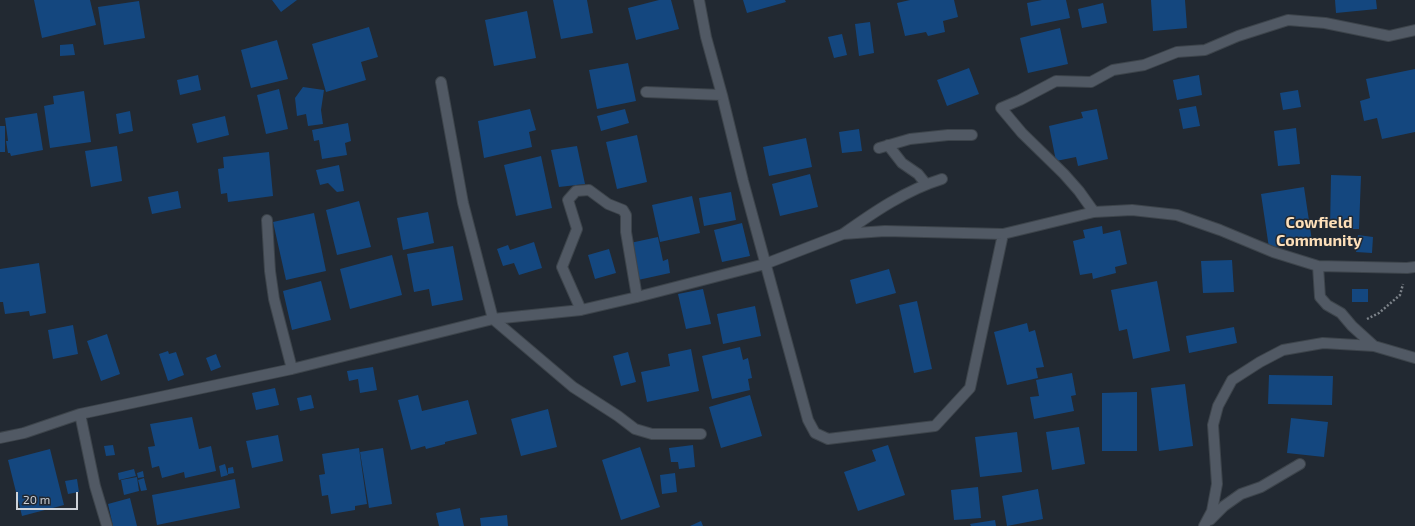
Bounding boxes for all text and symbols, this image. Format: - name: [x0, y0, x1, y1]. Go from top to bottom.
- district label: Cowfield Community: [1276, 213, 1362, 251]
- scale bar: [18, 484, 80, 510]
- text: 20 m: [23, 492, 50, 506]

